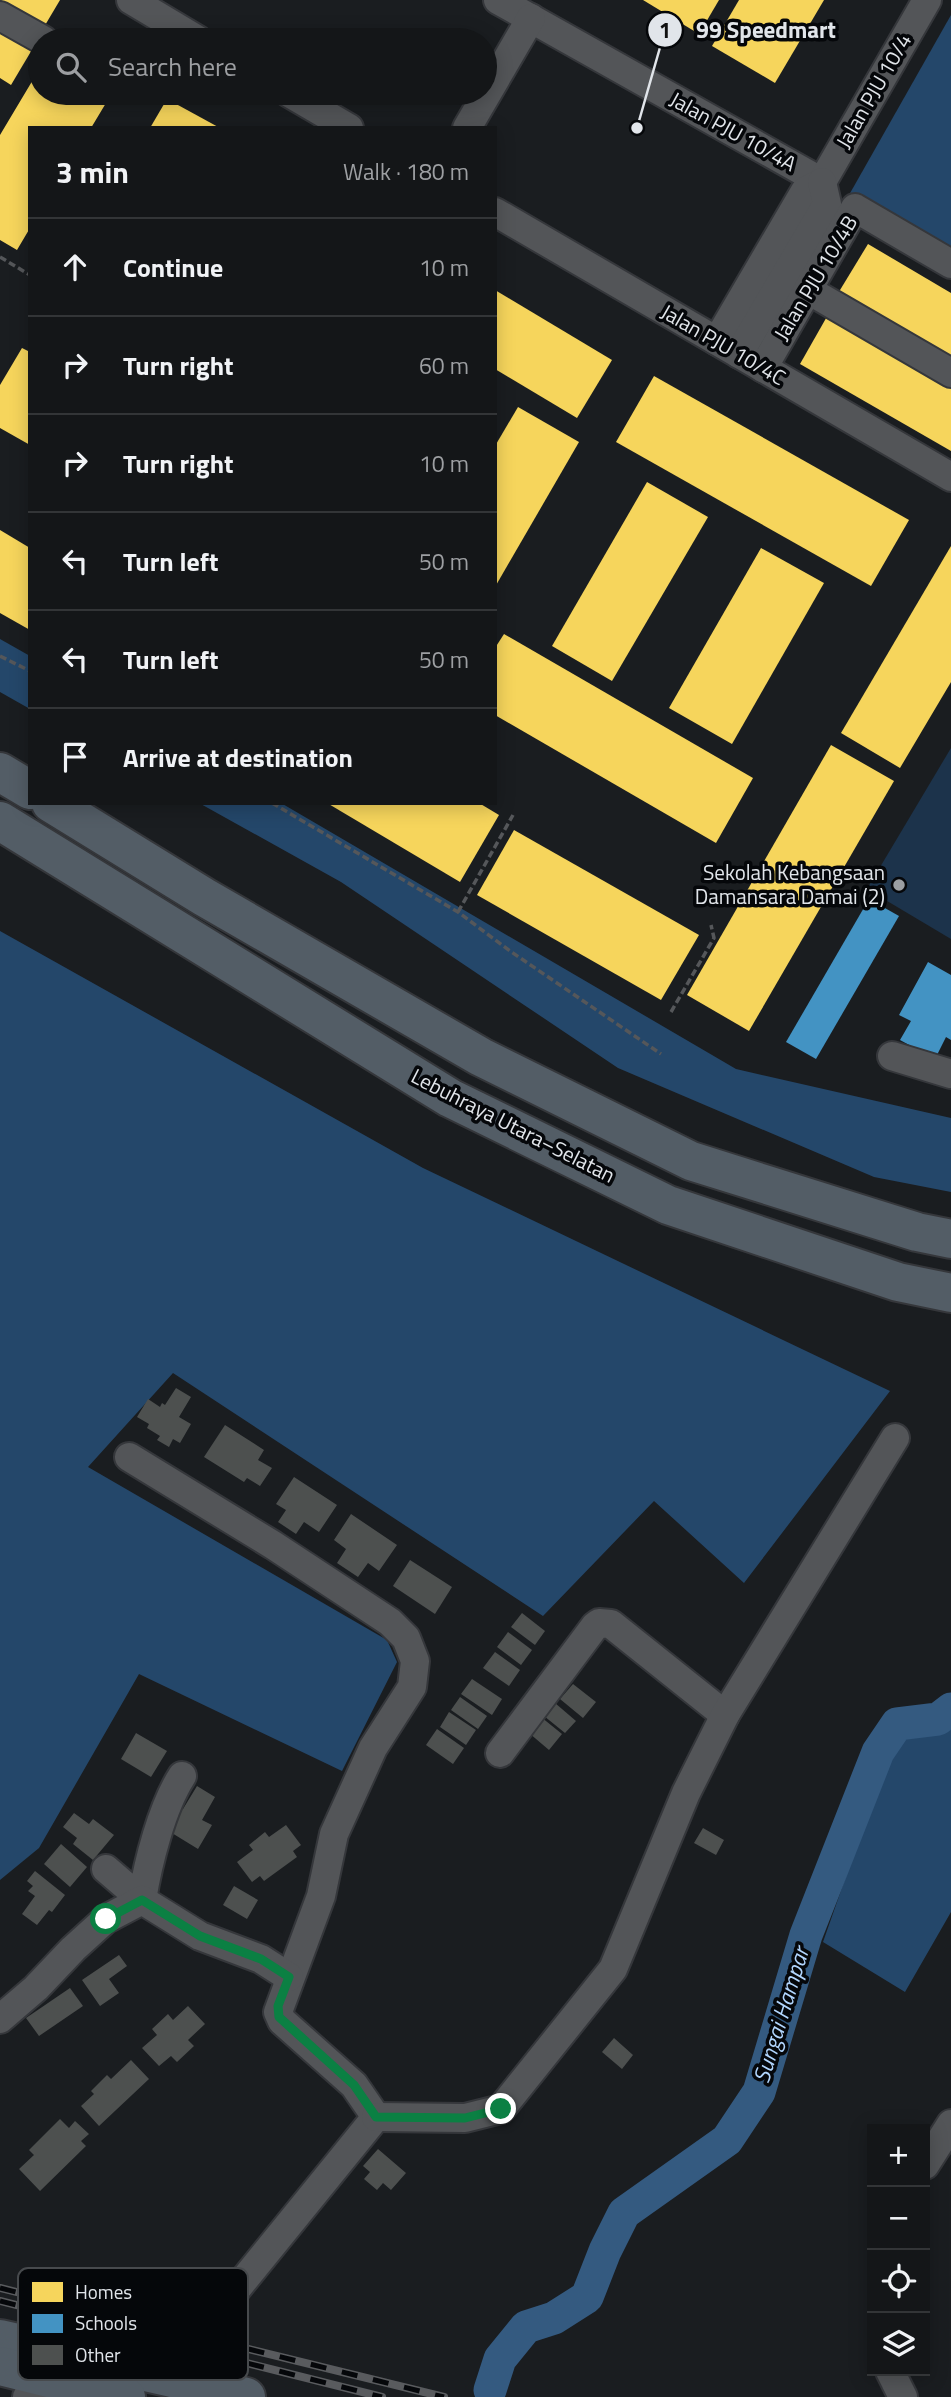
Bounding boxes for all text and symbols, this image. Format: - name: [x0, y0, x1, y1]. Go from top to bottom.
- callout: 99 Speedmart: [647, 8, 850, 52]
- text: 99 Speedmart: [696, 12, 836, 47]
- text: 1: [659, 14, 671, 46]
- street label: Jalan PJU 10/4: [827, 27, 919, 154]
- search box: [28, 28, 497, 105]
- text: Search here: [108, 47, 237, 86]
- icon: search: [52, 48, 90, 86]
- street label: Jalan PJU 10/4A: [664, 83, 803, 179]
- text: 3 min: [56, 149, 129, 195]
- text: Walk · 180 m: [343, 154, 469, 189]
- street label: Jalan PJU 10/4B: [765, 209, 865, 346]
- icon: ahead: [56, 248, 94, 286]
- text: Continue: [123, 248, 223, 287]
- text: 10 m: [419, 250, 469, 285]
- street label: Jalan PJU 10/4C: [655, 295, 792, 393]
- icon: right: [56, 346, 94, 384]
- text: Turn right: [123, 346, 234, 385]
- text: 60 m: [419, 348, 469, 383]
- icon: right: [56, 444, 94, 482]
- text: Turn right: [123, 444, 234, 483]
- text: 10 m: [419, 446, 469, 481]
- icon: left: [56, 542, 94, 580]
- text: Turn left: [123, 542, 218, 581]
- text: 50 m: [419, 544, 469, 579]
- icon: left: [56, 640, 94, 678]
- text: Turn left: [123, 640, 218, 679]
- text: 50 m: [419, 642, 469, 677]
- icon: arrive: [56, 738, 94, 776]
- text: Arrive at destination: [123, 738, 353, 777]
- place label: Sekolah Kebangsaan Damansara Damai (2): [695, 856, 885, 912]
- marker: Sekolah Kebangsaan Damansara Damai (2): [891, 877, 907, 893]
- street label: Lebuhraya Utara–Selatan: [406, 1060, 621, 1190]
- route start: [90, 1903, 121, 1934]
- water label: Sungai Hampar: [743, 1940, 819, 2087]
- route end: [485, 2093, 516, 2124]
- map controls: [867, 2124, 930, 2376]
- button: +: [867, 2124, 930, 2187]
- button: −: [867, 2187, 930, 2250]
- button: locate: [867, 2250, 930, 2313]
- legend: [18, 2268, 248, 2380]
- text: Homes: [75, 2277, 132, 2306]
- text: Schools: [75, 2308, 137, 2337]
- button: layers: [867, 2313, 930, 2376]
- text: Other: [75, 2340, 121, 2369]

